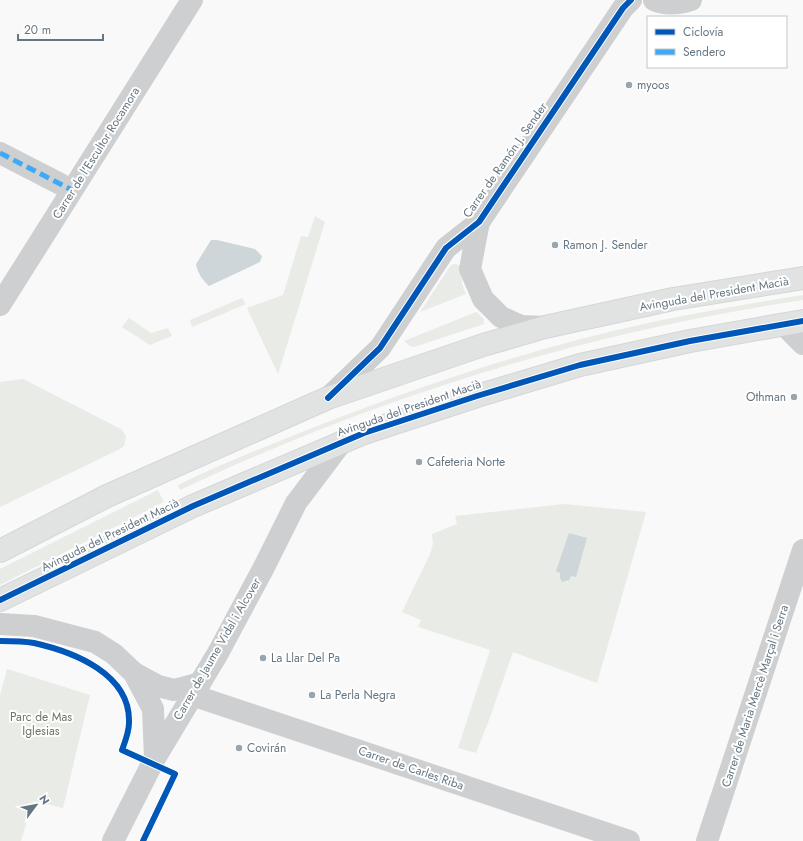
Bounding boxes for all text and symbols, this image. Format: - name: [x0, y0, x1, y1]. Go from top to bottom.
- scale bar: [18, 16, 103, 42]
- legend: [647, 16, 787, 68]
- text: 20 m: [24, 21, 51, 39]
- text: Ciclovía: [683, 23, 724, 41]
- text: Sendero: [683, 43, 726, 61]
- place label: myoos: [637, 76, 670, 94]
- marker: myoos: [624, 80, 634, 90]
- street label: Carrer de l'Escultor Rocamora: [48, 83, 144, 223]
- street label: Carrer de Ramón J. Sender: [458, 98, 552, 221]
- place label: Ramon J. Sender: [563, 236, 648, 254]
- marker: Ramon J. Sender: [550, 240, 560, 250]
- street label: Avinguda del President Macià: [638, 272, 790, 316]
- street label: Avinguda del President Macià: [335, 375, 484, 441]
- place label: Othman: [746, 388, 786, 406]
- marker: Othman: [789, 392, 799, 402]
- place label: Cafeteria Norte: [427, 453, 505, 471]
- marker: Cafeteria Norte: [414, 457, 424, 467]
- street label: Avinguda del President Macià: [38, 494, 182, 576]
- street label: Carrer de Jaume Vidal i Alcover: [169, 574, 266, 723]
- street label: Carrer de Maria Mercè Marçal i Serra: [717, 602, 793, 790]
- place label: La Llar Del Pa: [271, 649, 340, 667]
- marker: La Llar Del Pa: [258, 653, 268, 663]
- place label: La Perla Negra: [320, 686, 396, 704]
- marker: La Perla Negra: [307, 690, 317, 700]
- park label: Parc de Mas Iglesias: [10, 708, 72, 740]
- place label: Covirán: [247, 739, 286, 757]
- street label: Carrer de Carles Riba: [356, 742, 466, 795]
- marker: Covirán: [234, 743, 244, 753]
- north arrow: [16, 785, 56, 825]
- text: N: [35, 792, 54, 808]

